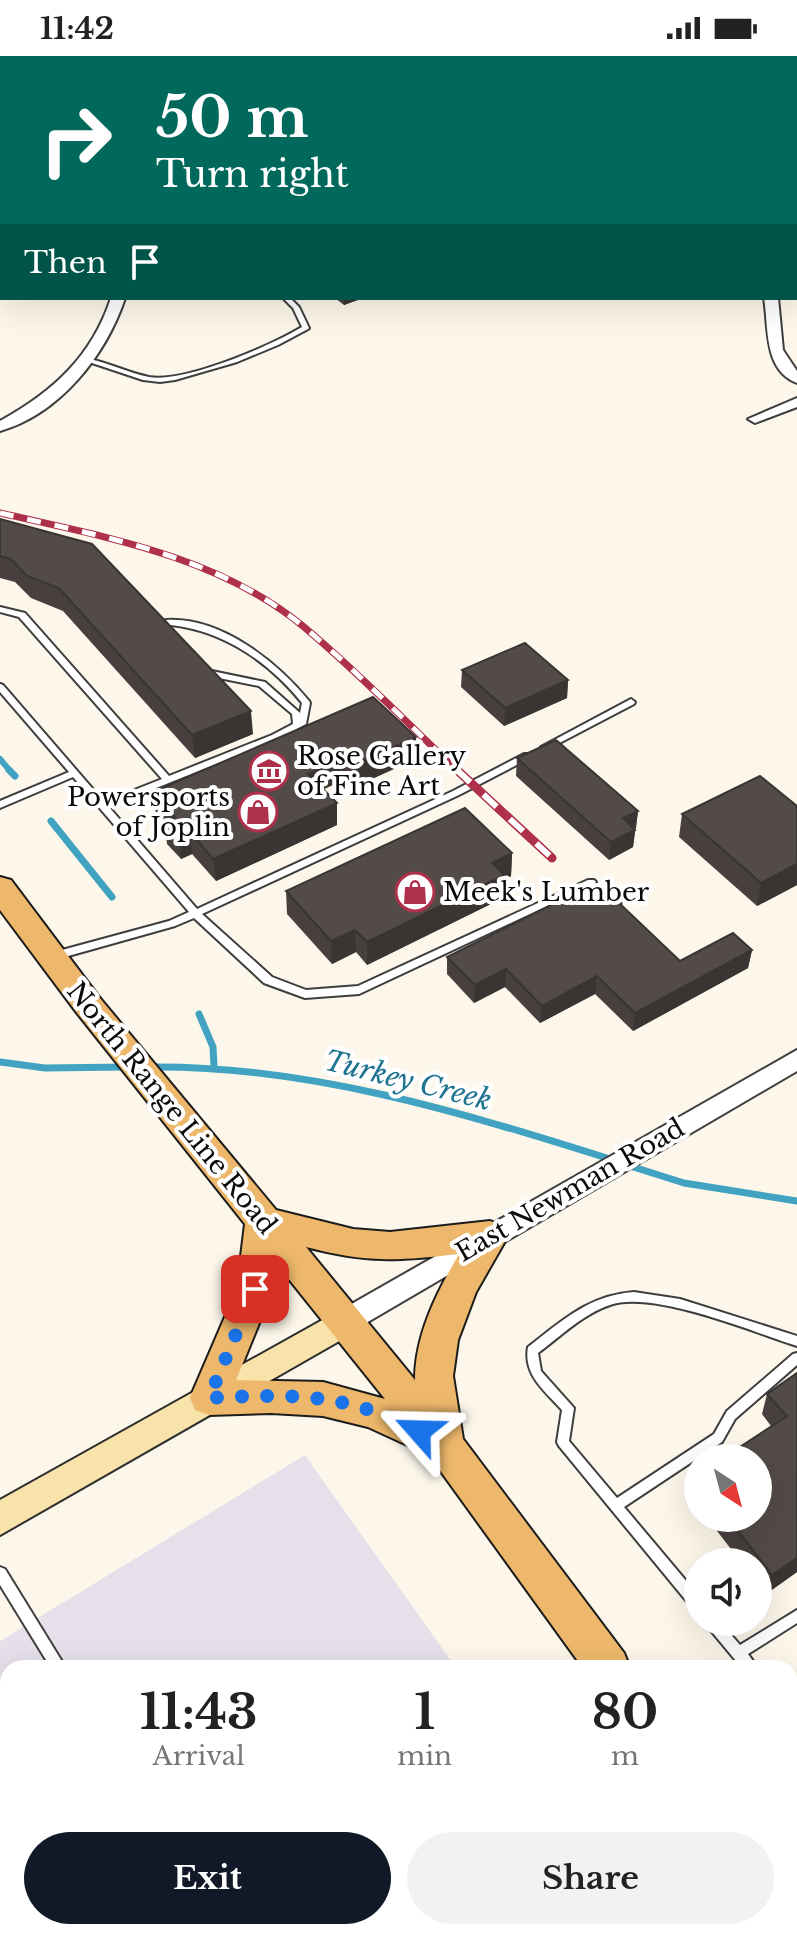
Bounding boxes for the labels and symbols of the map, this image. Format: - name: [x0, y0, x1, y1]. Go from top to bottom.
- place label: Rose Gallery of Fine Art: [297, 740, 467, 802]
- museum icon: Rose Gallery of Fine Art: [248, 750, 290, 792]
- place label: Powersports of Joplin: [67, 781, 230, 843]
- shop icon: Powersports of Joplin: [237, 791, 279, 833]
- shop icon: Meek's Lumber: [394, 871, 436, 913]
- place label: Meek's Lumber: [443, 876, 650, 908]
- street label: North Range Line Road: [60, 976, 284, 1240]
- water label: Turkey Creek: [321, 1043, 495, 1118]
- street label: East Newman Road: [450, 1111, 690, 1269]
- pin: [221, 1255, 289, 1323]
- position arrow: [377, 1389, 461, 1473]
- north arrow: [684, 1444, 772, 1532]

